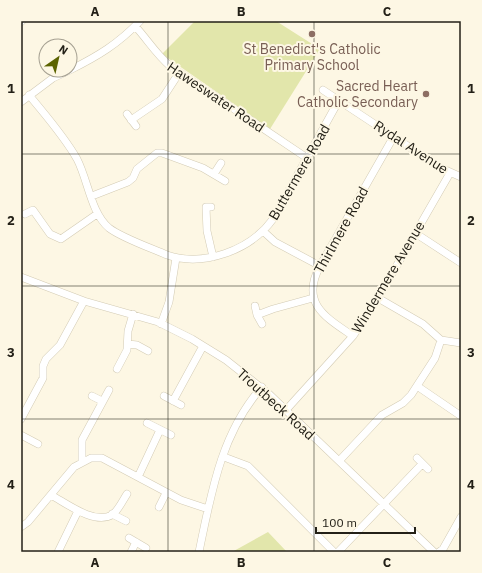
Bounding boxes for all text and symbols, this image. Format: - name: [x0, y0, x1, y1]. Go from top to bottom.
- text: A: [91, 3, 100, 20]
- text: B: [237, 3, 246, 20]
- text: C: [383, 3, 392, 20]
- marker: St Benedict's Catholic Primary School: [307, 29, 317, 39]
- north arrow: [38, 38, 78, 78]
- place label: St Benedict's Catholic Primary School: [243, 40, 381, 74]
- text: N: [56, 42, 71, 58]
- street label: Haweswater Road: [164, 58, 268, 136]
- place label: Sacred Heart Catholic Secondary: [297, 77, 418, 111]
- text: 1: [7, 80, 15, 97]
- text: 1: [467, 80, 475, 97]
- marker: Sacred Heart Catholic Secondary: [421, 89, 431, 99]
- street label: Rydal Avenue: [370, 116, 452, 178]
- street label: Buttermere Road: [264, 121, 334, 223]
- street label: Thirlmere Road: [310, 183, 372, 277]
- text: 2: [7, 212, 15, 229]
- text: 2: [467, 212, 475, 229]
- street label: Windermere Avenue: [347, 217, 429, 336]
- text: 3: [7, 344, 15, 361]
- text: 3: [467, 344, 475, 361]
- street label: Troutbeck Road: [233, 364, 319, 444]
- text: 4: [7, 476, 15, 493]
- text: 4: [467, 476, 475, 493]
- scale bar: [316, 509, 415, 535]
- text: 100 m: [322, 515, 357, 530]
- text: A: [91, 554, 100, 571]
- text: B: [237, 554, 246, 571]
- text: C: [383, 554, 392, 571]

